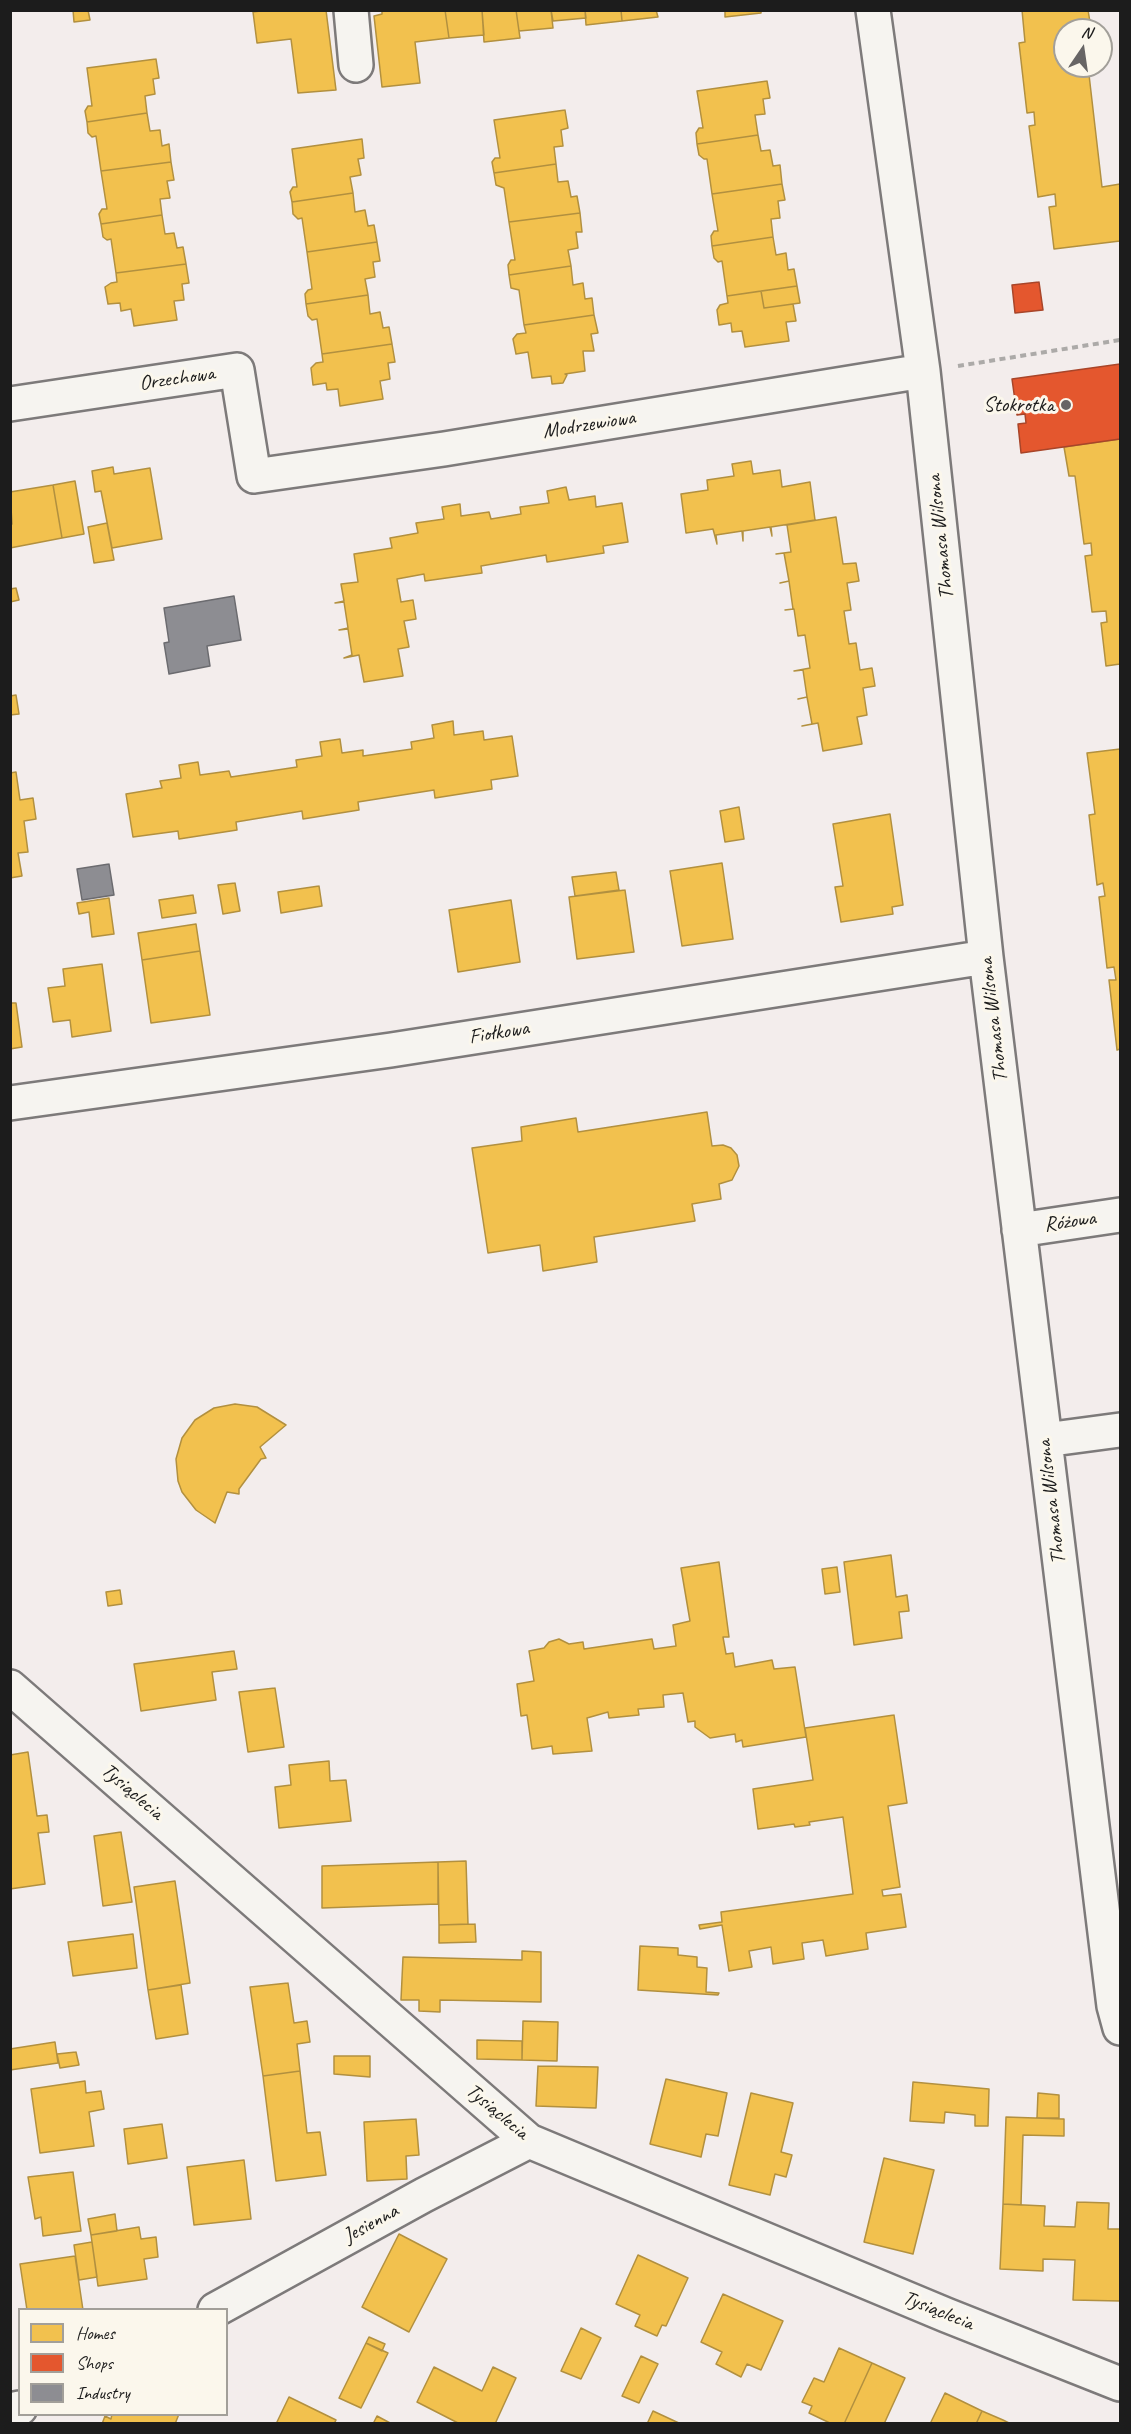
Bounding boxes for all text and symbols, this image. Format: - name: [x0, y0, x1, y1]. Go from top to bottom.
- north arrow: [1053, 18, 1113, 78]
- text: N: [1080, 22, 1094, 43]
- street label: Orzechowa: [138, 361, 216, 397]
- place label: Stokrotka: [983, 392, 1054, 418]
- marker: Stokrotka: [1059, 398, 1073, 412]
- street label: Modrzewiowa: [541, 405, 637, 445]
- street label: Thomasa Wilsona: [922, 473, 960, 601]
- street label: Thomasa Wilsona: [974, 956, 1014, 1084]
- street label: Fiołkowa: [467, 1016, 531, 1050]
- street label: Różowa: [1043, 1206, 1097, 1238]
- street label: Thomasa Wilsona: [1032, 1438, 1072, 1566]
- street label: Tysiąclecia: [96, 1758, 168, 1826]
- street label: Tysiąclecia: [460, 2079, 534, 2145]
- street label: Jesienna: [339, 2199, 403, 2249]
- street label: Tysiąclecia: [899, 2285, 977, 2337]
- legend: [18, 2308, 228, 2416]
- text: Homes: [76, 2322, 115, 2344]
- text: Shops: [76, 2352, 113, 2374]
- text: Industry: [76, 2382, 130, 2404]

